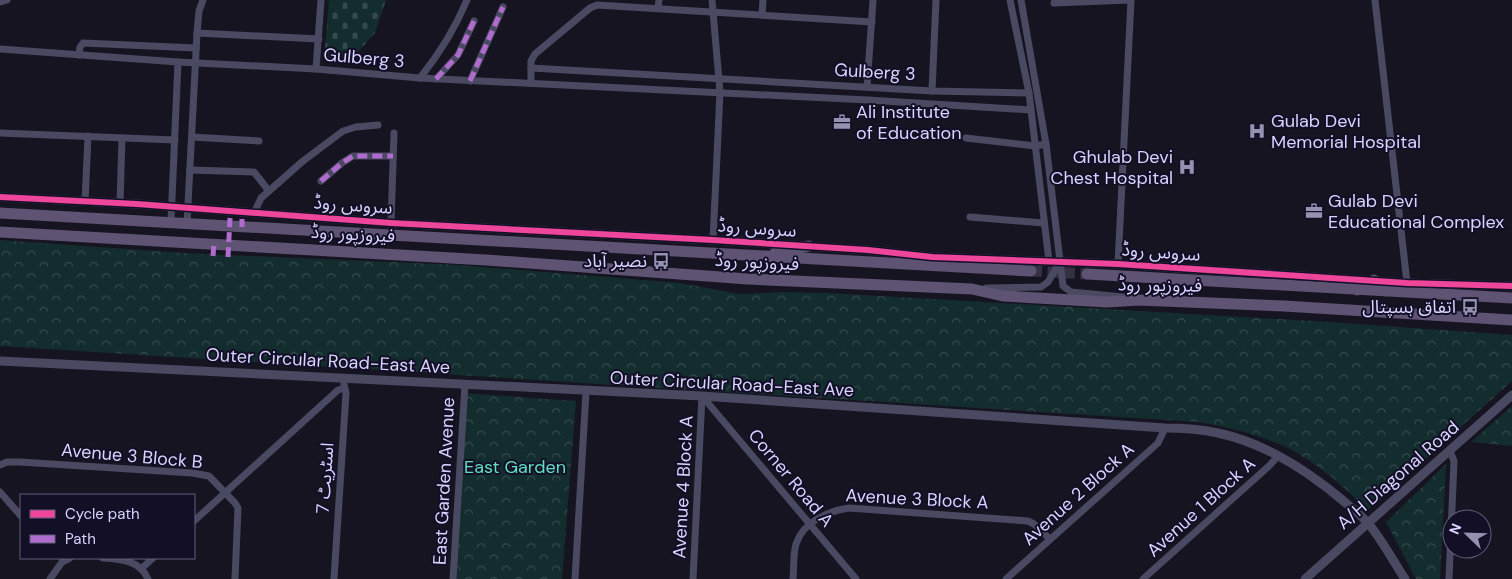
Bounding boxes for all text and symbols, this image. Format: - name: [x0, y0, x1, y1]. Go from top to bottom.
- street label: Gulberg 3: [322, 42, 406, 74]
- street label: Gulberg 3: [834, 58, 916, 86]
- place label: Ali Institute of Education: [856, 100, 962, 145]
- place label: Gulab Devi Memorial Hospital: [1271, 109, 1421, 154]
- office icon: Ali Institute of Education: [832, 112, 852, 132]
- hospital icon: Gulab Devi Memorial Hospital: [1247, 121, 1267, 141]
- place label: Ghulab Devi Chest Hospital: [1051, 145, 1173, 190]
- hospital icon: Ghulab Devi Chest Hospital: [1177, 157, 1197, 177]
- place label: Gulab Devi Educational Complex: [1328, 189, 1504, 234]
- street label: سروس روڈ: [313, 190, 393, 220]
- office icon: Gulab Devi Educational Complex: [1304, 201, 1324, 221]
- street label: سروس روڈ: [717, 213, 797, 243]
- street label: فیروزپور روڈ: [310, 220, 396, 248]
- street label: سروس روڈ: [1121, 237, 1201, 267]
- street label: فیروزپور روڈ: [714, 248, 800, 276]
- place label: نصیر آباد: [584, 249, 647, 273]
- bus stop icon: نصیر آباد: [651, 251, 671, 271]
- street label: فیروزپور روڈ: [1118, 272, 1202, 298]
- place label: اتفاق ہسپتال: [1362, 295, 1456, 319]
- bus stop icon: اتفاق ہسپتال: [1460, 297, 1480, 317]
- street label: Outer Circular Road-East Ave: [205, 343, 451, 379]
- street label: Outer Circular Road-East Ave: [609, 366, 855, 402]
- street label: East Garden Avenue: [428, 396, 460, 566]
- street label: Avenue 4 Block A: [667, 415, 699, 559]
- street label: A/H Diagonal Road: [1332, 415, 1464, 535]
- street label: Corner Road A: [743, 424, 839, 532]
- street label: Avenue 2 Block A: [1017, 437, 1139, 551]
- street label: Avenue 3 Block B: [60, 438, 204, 474]
- street label: اسٹریٹ 7: [311, 442, 339, 514]
- street label: Avenue 1 Block A: [1142, 452, 1260, 562]
- park label: East Garden: [464, 455, 566, 479]
- street label: Avenue 3 Block A: [845, 483, 989, 515]
- legend: [20, 494, 195, 559]
- text: Cycle path: [65, 504, 140, 524]
- north arrow: [1442, 509, 1492, 559]
- text: N: [1445, 521, 1465, 537]
- text: Path: [65, 529, 96, 549]

